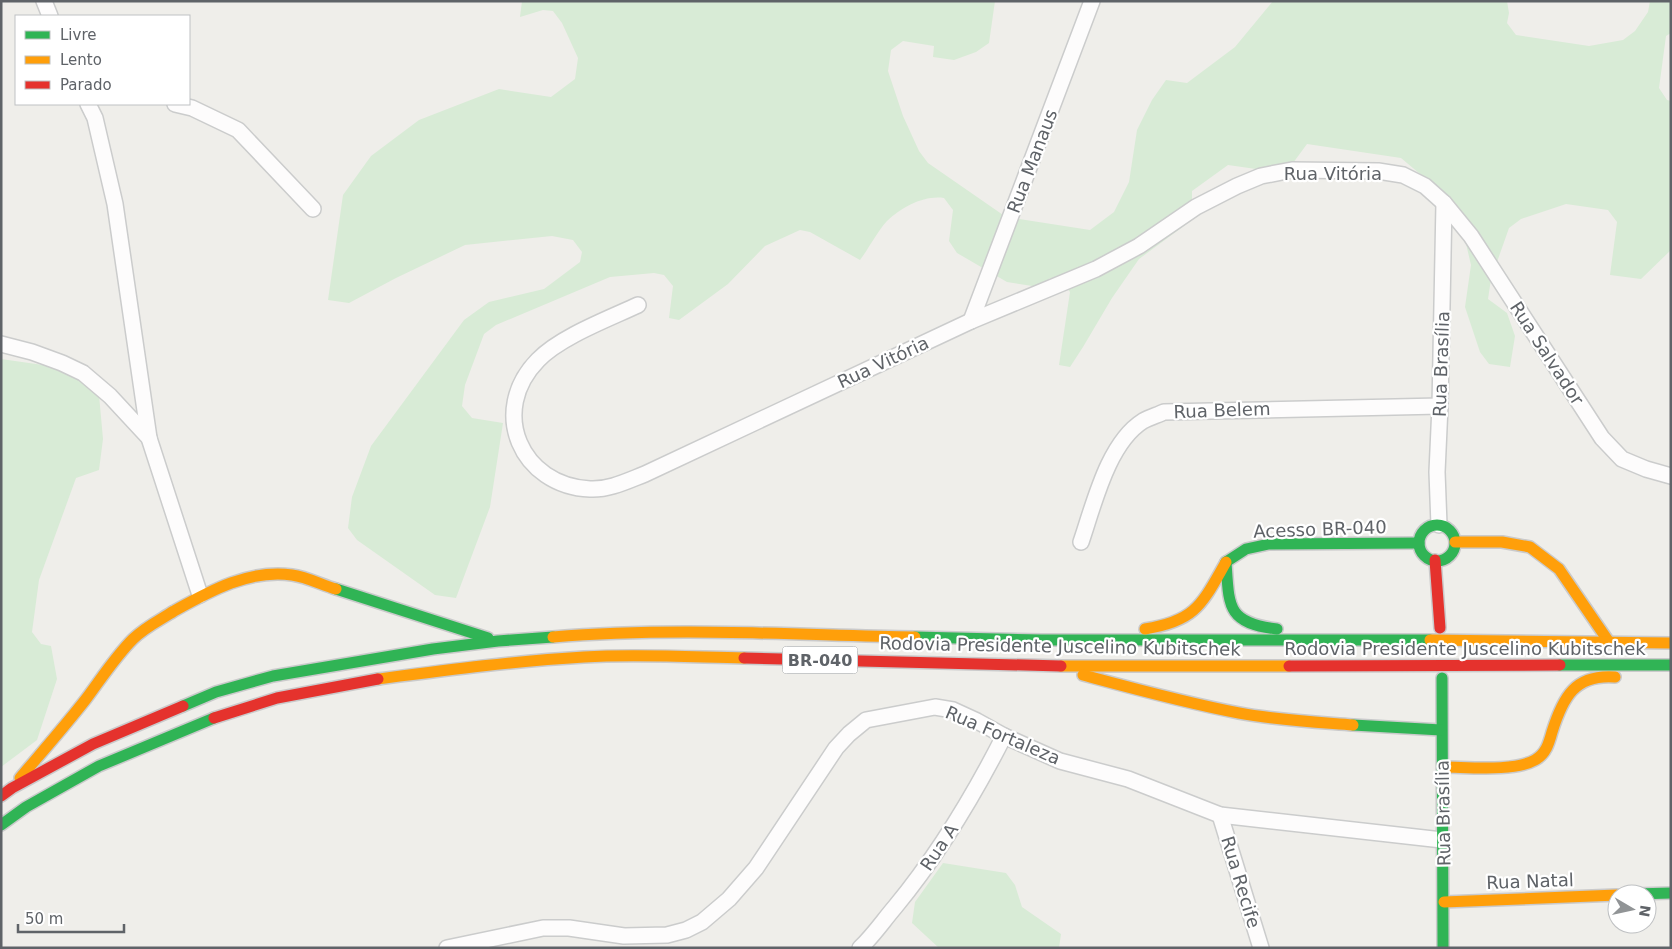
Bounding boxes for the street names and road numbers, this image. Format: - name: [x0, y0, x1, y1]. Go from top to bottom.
- street label: Rua Manaus: [1003, 106, 1061, 216]
- street label: Rua Vitória: [1284, 163, 1382, 184]
- street label: Rua Salvador: [1506, 297, 1588, 409]
- street label: Rua Brasília: [1429, 311, 1453, 417]
- street label: Rua Vitória: [834, 332, 932, 392]
- street label: Rua Belem: [1173, 398, 1271, 422]
- street label: Acesso BR-040: [1253, 516, 1387, 542]
- street label: Rodovia Presidente Juscelino Kubitschek: [879, 632, 1241, 660]
- street label: Rodovia Presidente Juscelino Kubitschek: [1284, 638, 1646, 659]
- road number: BR-040: [782, 646, 858, 674]
- street label: Rua Fortaleza: [942, 701, 1064, 769]
- street label: Rua Brasília: [1432, 760, 1454, 866]
- street label: Rua A: [916, 819, 963, 874]
- street label: Rua Recife: [1217, 834, 1265, 930]
- street label: Rua Natal: [1486, 869, 1574, 893]

